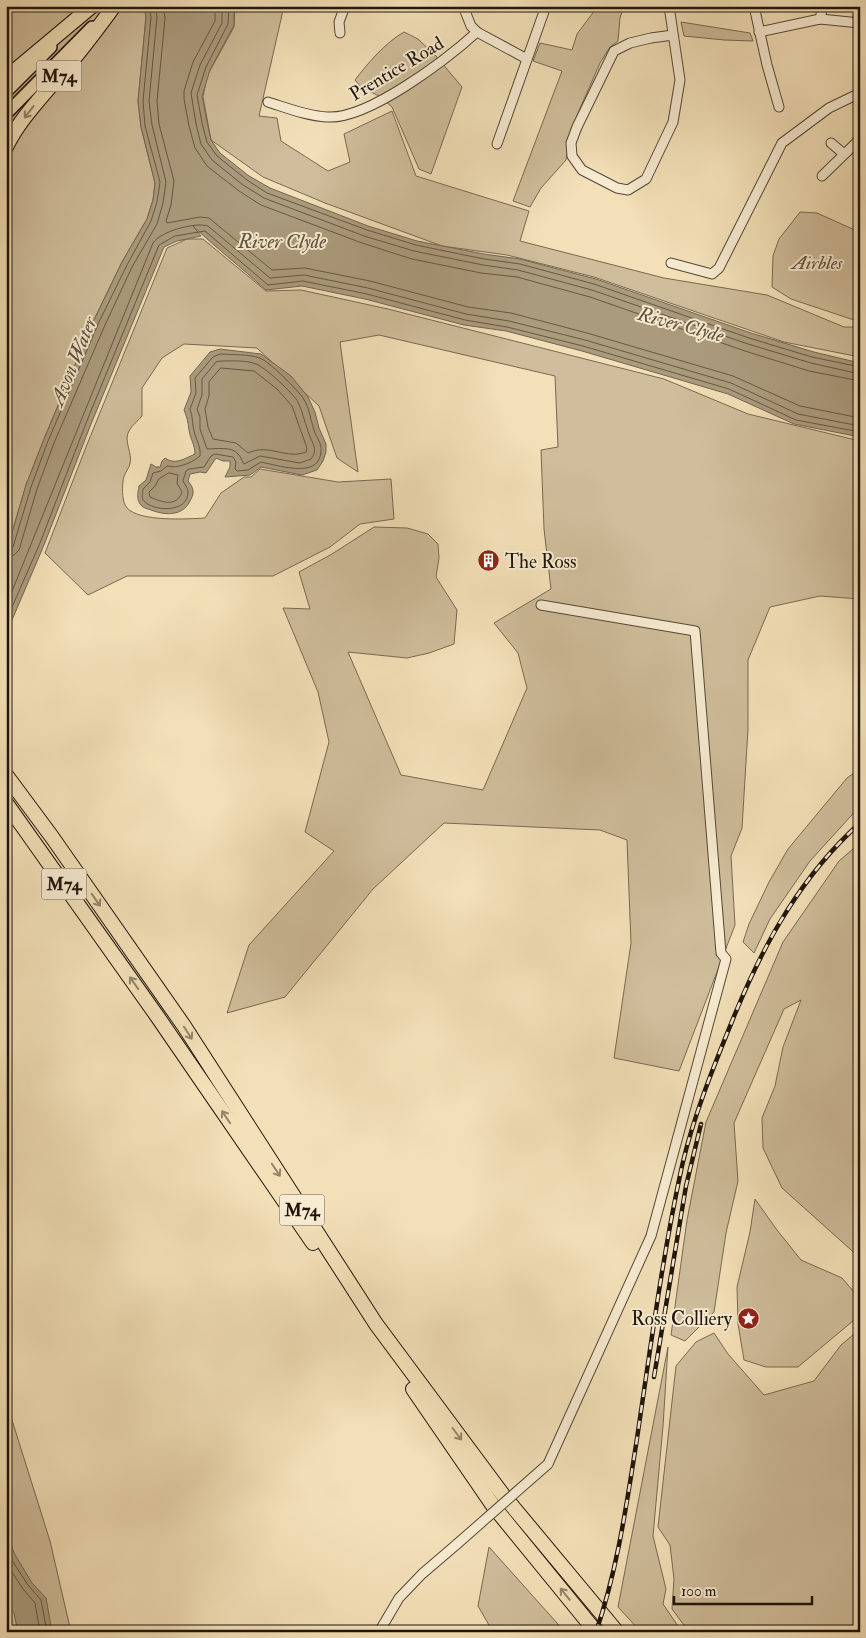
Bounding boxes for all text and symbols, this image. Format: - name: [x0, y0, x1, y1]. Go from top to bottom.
- street label: Prentice Road: [345, 31, 449, 106]
- road number: M74: [36, 60, 82, 92]
- one-way arrow: [23, 105, 34, 118]
- water label: River Clyde: [237, 229, 326, 254]
- park label: Airbles: [790, 251, 843, 275]
- water label: River Clyde: [634, 301, 727, 348]
- water label: Avon Water: [44, 312, 103, 411]
- building icon: The Ross: [477, 549, 501, 573]
- place label: The Ross: [505, 550, 577, 574]
- road number: M74: [42, 869, 86, 900]
- one-way arrow: [91, 893, 101, 907]
- one-way arrow: [129, 976, 139, 990]
- one-way arrow: [184, 1026, 194, 1040]
- one-way arrow: [221, 1110, 231, 1124]
- one-way arrow: [271, 1163, 282, 1177]
- road number: M74: [280, 1194, 324, 1226]
- place icon: Ross Colliery: [736, 1306, 760, 1330]
- place label: Ross Colliery: [631, 1307, 733, 1331]
- one-way arrow: [452, 1427, 462, 1441]
- scale bar: [674, 1573, 811, 1605]
- text: 100 m: [681, 1582, 717, 1601]
- one-way arrow: [559, 1588, 570, 1601]

